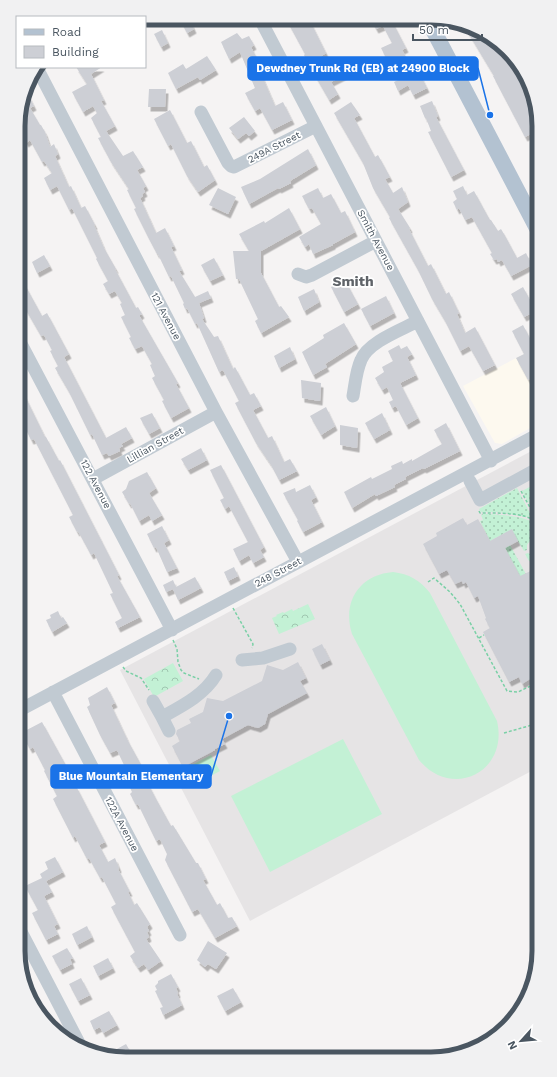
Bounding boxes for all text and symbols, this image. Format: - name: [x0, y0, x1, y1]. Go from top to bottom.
- legend: [16, 16, 146, 68]
- scale bar: [413, 16, 482, 42]
- text: 50 m: [419, 23, 449, 37]
- text: Road: [52, 25, 81, 39]
- text: Building: [52, 45, 99, 59]
- callout: Dewdney Trunk Rd (EB) at 24900 Block: [248, 57, 478, 80]
- text: Dewdney Trunk Rd (EB) at 24900 Block: [256, 62, 470, 75]
- street label: 249A Street: [246, 129, 303, 165]
- street label: Smith Avenue: [355, 208, 397, 272]
- district label: Smith: [332, 273, 374, 289]
- street label: 121 Avenue: [149, 290, 183, 342]
- street label: Lillian Street: [125, 425, 186, 465]
- street label: 122 Avenue: [78, 458, 114, 511]
- street label: 248 Street: [253, 555, 304, 589]
- callout: Blue Mountain Elementary: [51, 765, 211, 788]
- text: Blue Mountain Elementary: [59, 770, 204, 783]
- street label: 122A Avenue: [103, 795, 141, 853]
- north arrow: [501, 1021, 541, 1061]
- text: N: [505, 1039, 520, 1052]

